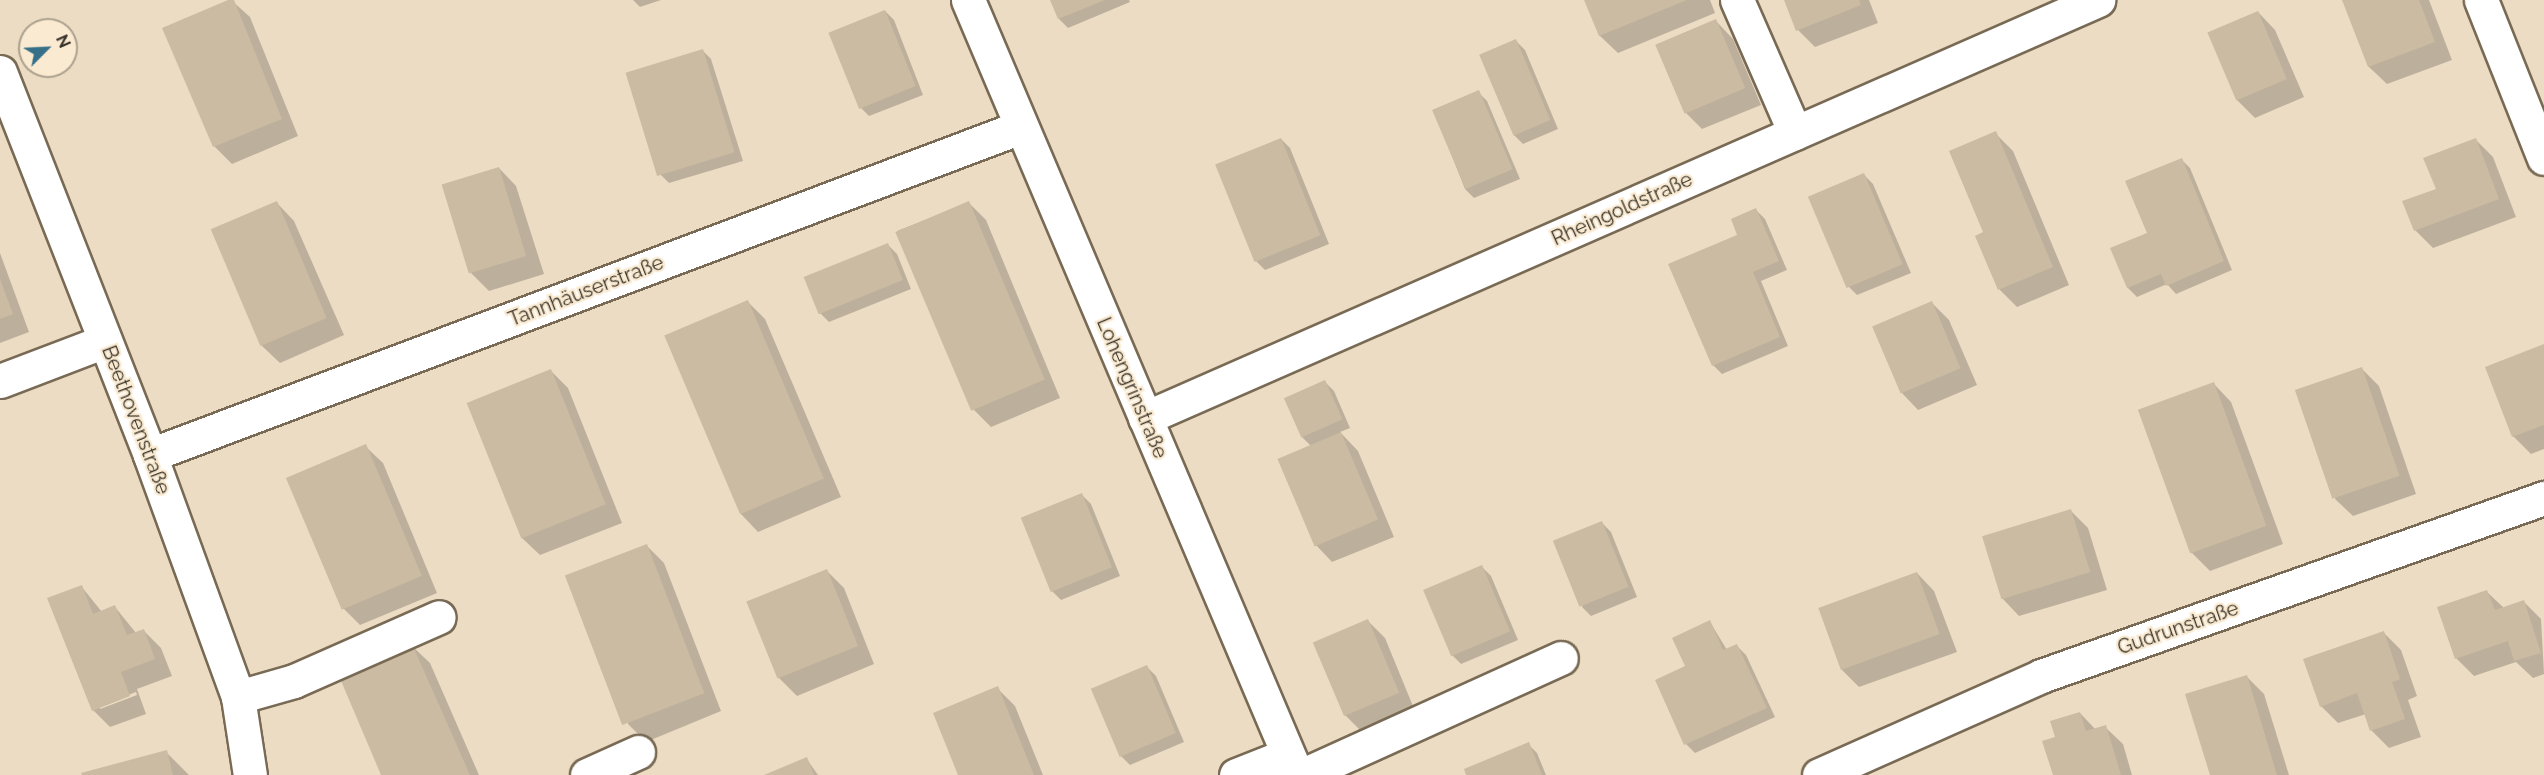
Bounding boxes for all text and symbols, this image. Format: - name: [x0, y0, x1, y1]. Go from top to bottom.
- north arrow: [18, 18, 78, 78]
- text: N: [52, 32, 74, 51]
- street label: Rheingoldstraße: [1548, 167, 1696, 251]
- street label: Tannhäuserstraße: [505, 250, 667, 332]
- street label: Lohengrinstraße: [1091, 314, 1173, 462]
- street label: Beethovenstraße: [97, 342, 175, 498]
- street label: Gudrunstraße: [2114, 596, 2242, 660]

